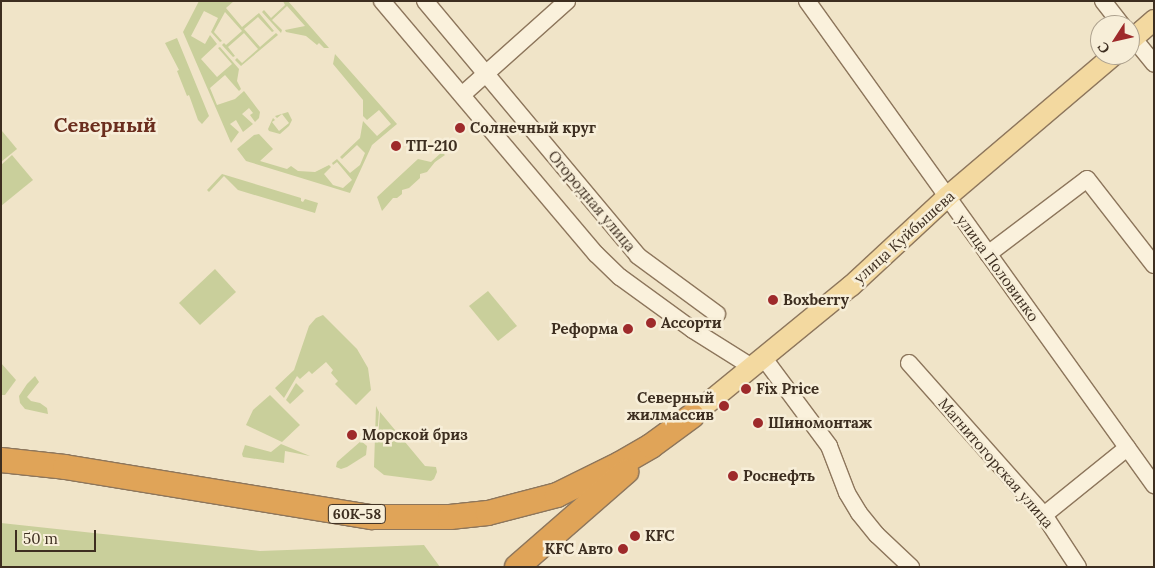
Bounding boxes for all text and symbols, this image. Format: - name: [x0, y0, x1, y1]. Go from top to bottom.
- north arrow: [1090, 15, 1140, 65]
- text: С: [1093, 39, 1114, 57]
- district label: Северный: [54, 112, 156, 136]
- place label: Солнечный круг: [470, 119, 596, 137]
- marker: Солнечный круг: [454, 122, 466, 134]
- place label: ТП-210: [406, 137, 458, 155]
- marker: ТП-210: [390, 140, 402, 152]
- street label: Огородная улица: [545, 147, 639, 255]
- street label: улица Куйбышева: [850, 187, 958, 287]
- street label: улица Половинко: [953, 211, 1043, 325]
- place label: Boxberry: [783, 291, 849, 309]
- marker: Boxberry: [767, 294, 779, 306]
- place label: Ассорти: [661, 314, 722, 332]
- marker: Ассорти: [645, 317, 657, 329]
- place label: Реформа: [551, 320, 618, 338]
- marker: Реформа: [622, 323, 634, 335]
- place label: Fix Price: [756, 380, 819, 398]
- marker: Fix Price: [740, 383, 752, 395]
- place label: Северный жилмассив: [627, 388, 714, 423]
- street label: Магнитогорская улица: [935, 394, 1057, 532]
- marker: Северный жилмассив: [718, 400, 730, 412]
- place label: Шиномонтаж: [768, 414, 872, 432]
- marker: Шиномонтаж: [752, 417, 764, 429]
- place label: Морской бриз: [362, 426, 468, 444]
- marker: Морской бриз: [346, 429, 358, 441]
- place label: Роснефть: [743, 467, 815, 485]
- marker: Роснефть: [727, 470, 739, 482]
- road number: 60К-58: [327, 502, 387, 526]
- scale bar: [18, 520, 99, 552]
- place label: KFC: [645, 527, 675, 545]
- text: 50 m: [23, 529, 58, 548]
- marker: KFC: [629, 530, 641, 542]
- place label: KFC Авто: [545, 540, 613, 558]
- marker: KFC Авто: [617, 543, 629, 555]

